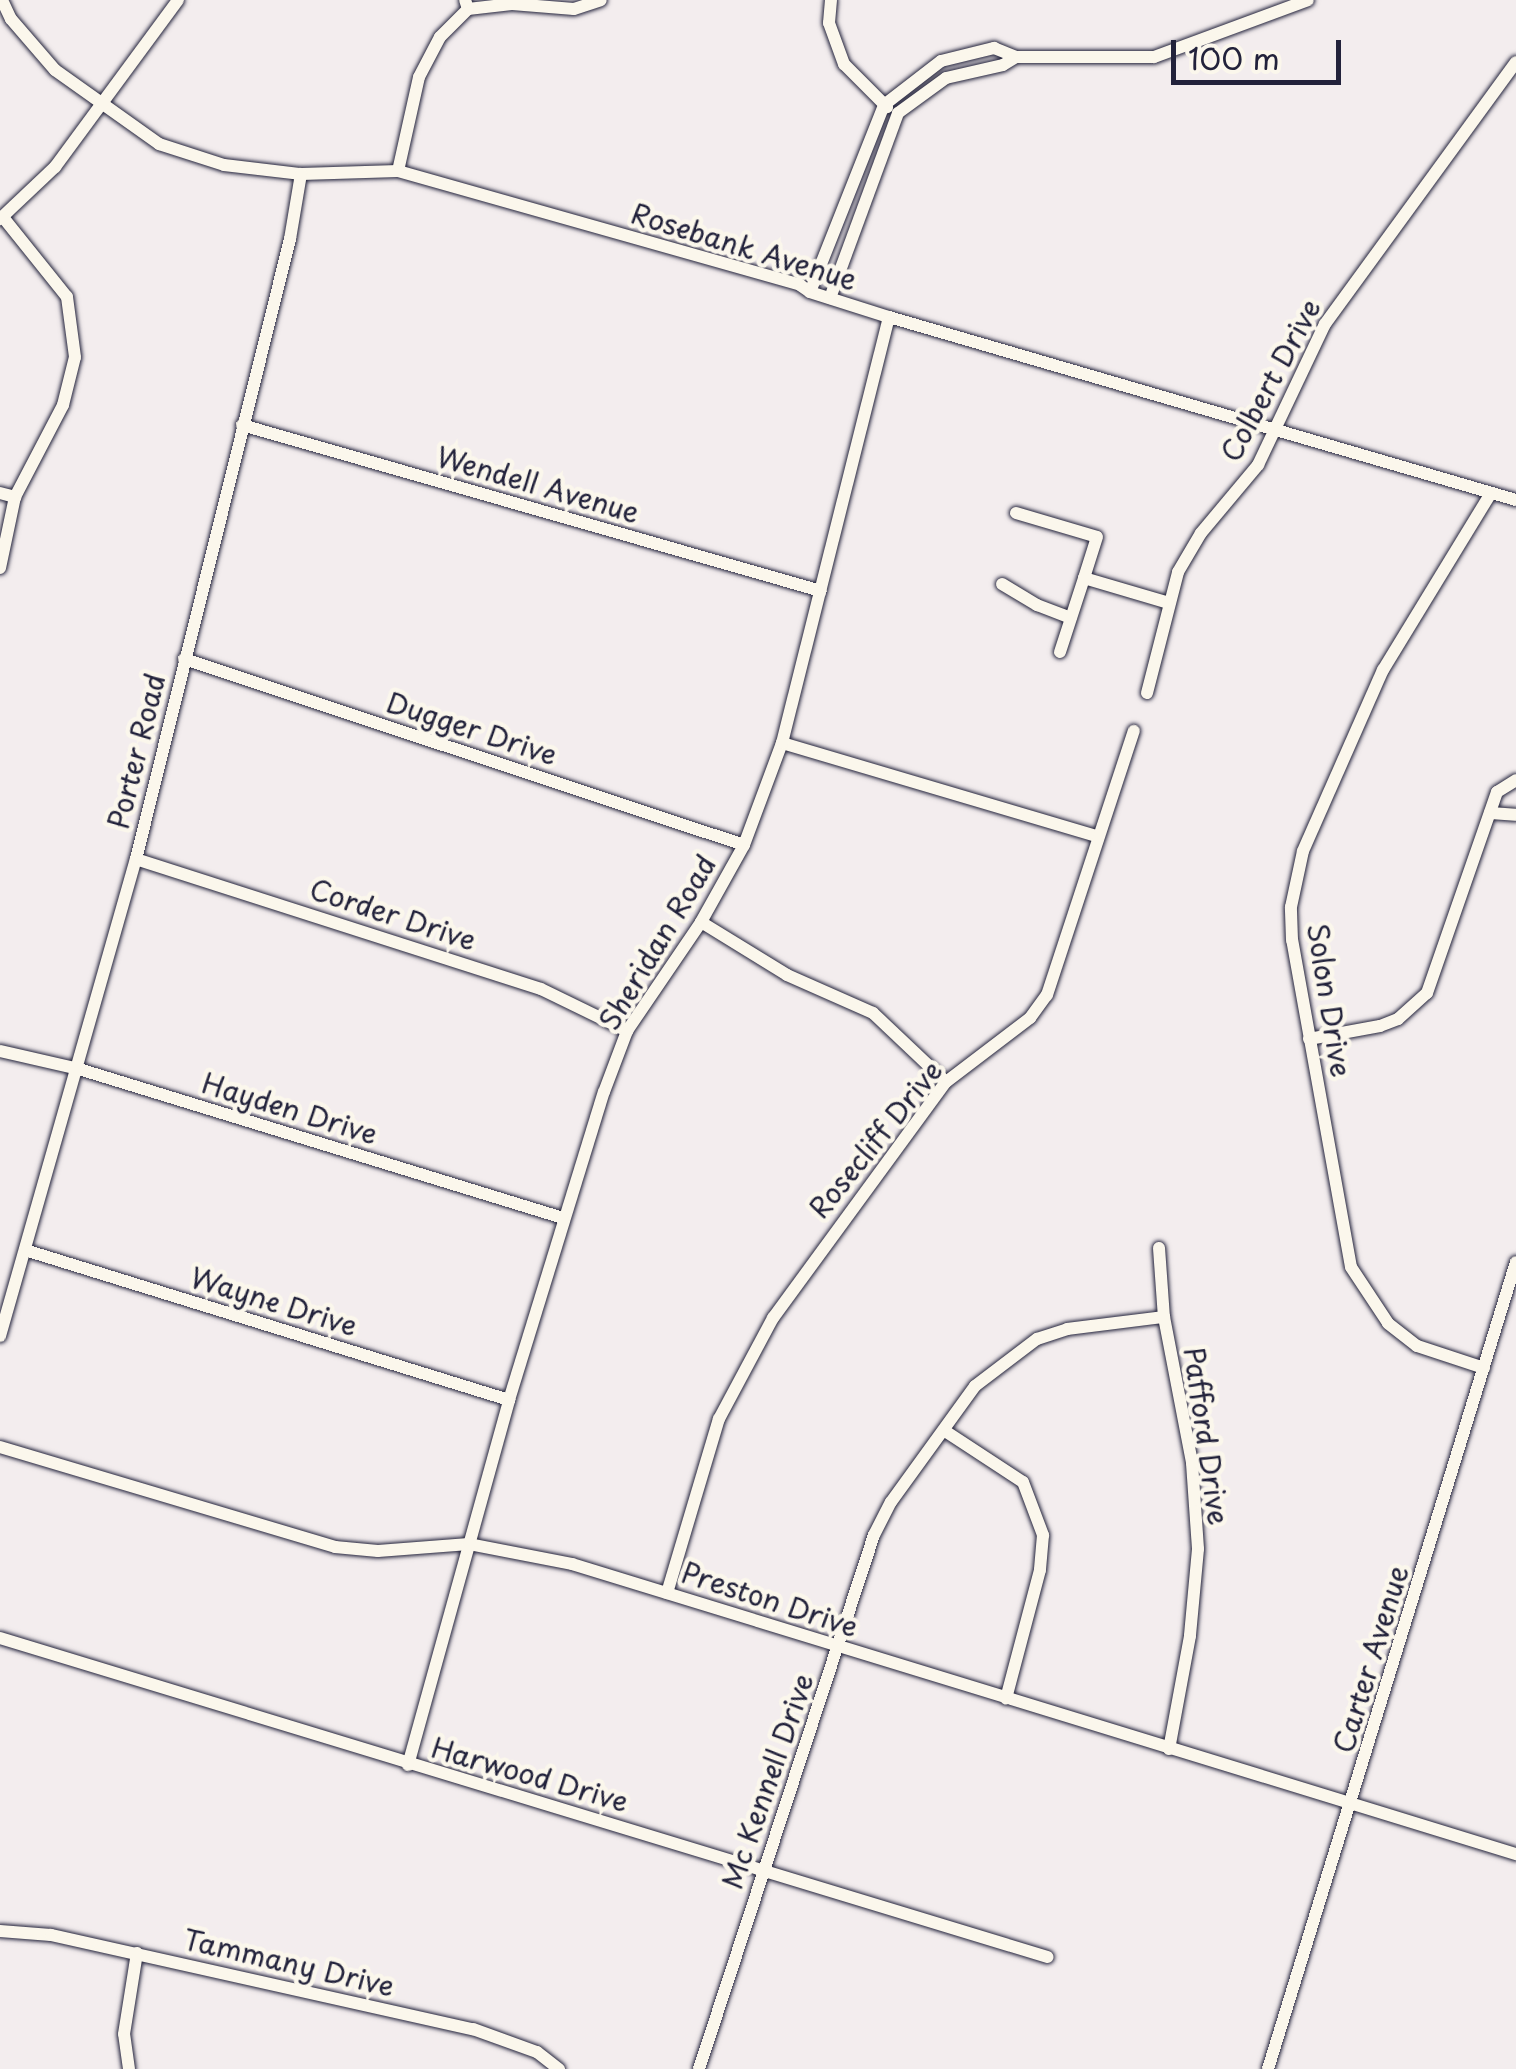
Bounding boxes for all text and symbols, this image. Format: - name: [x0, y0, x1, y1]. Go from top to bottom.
- scale bar: [1176, 20, 1346, 82]
- text: 100 m: [1188, 35, 1280, 80]
- street label: Rosebank Avenue: [628, 196, 860, 296]
- street label: Colbert Drive: [1213, 293, 1327, 467]
- street label: Wendell Avenue: [433, 439, 643, 529]
- street label: Porter Road: [100, 669, 172, 833]
- street label: Dugger Drive: [382, 685, 562, 771]
- street label: Sheridan Road: [592, 849, 722, 1035]
- street label: Corder Drive: [306, 871, 480, 957]
- street label: Solon Drive: [1301, 921, 1359, 1079]
- street label: Rosecliff Drive: [801, 1053, 949, 1225]
- street label: Hayden Drive: [198, 1065, 382, 1151]
- street label: Wayne Drive: [185, 1259, 363, 1343]
- street label: Pafford Drive: [1178, 1344, 1236, 1528]
- street label: Preston Drive: [678, 1555, 862, 1643]
- street label: Carter Avenue: [1325, 1561, 1415, 1757]
- street label: Mc Kennell Drive: [714, 1668, 820, 1894]
- street label: Harwood Drive: [427, 1730, 633, 1818]
- street label: Tammany Drive: [181, 1921, 397, 2003]

